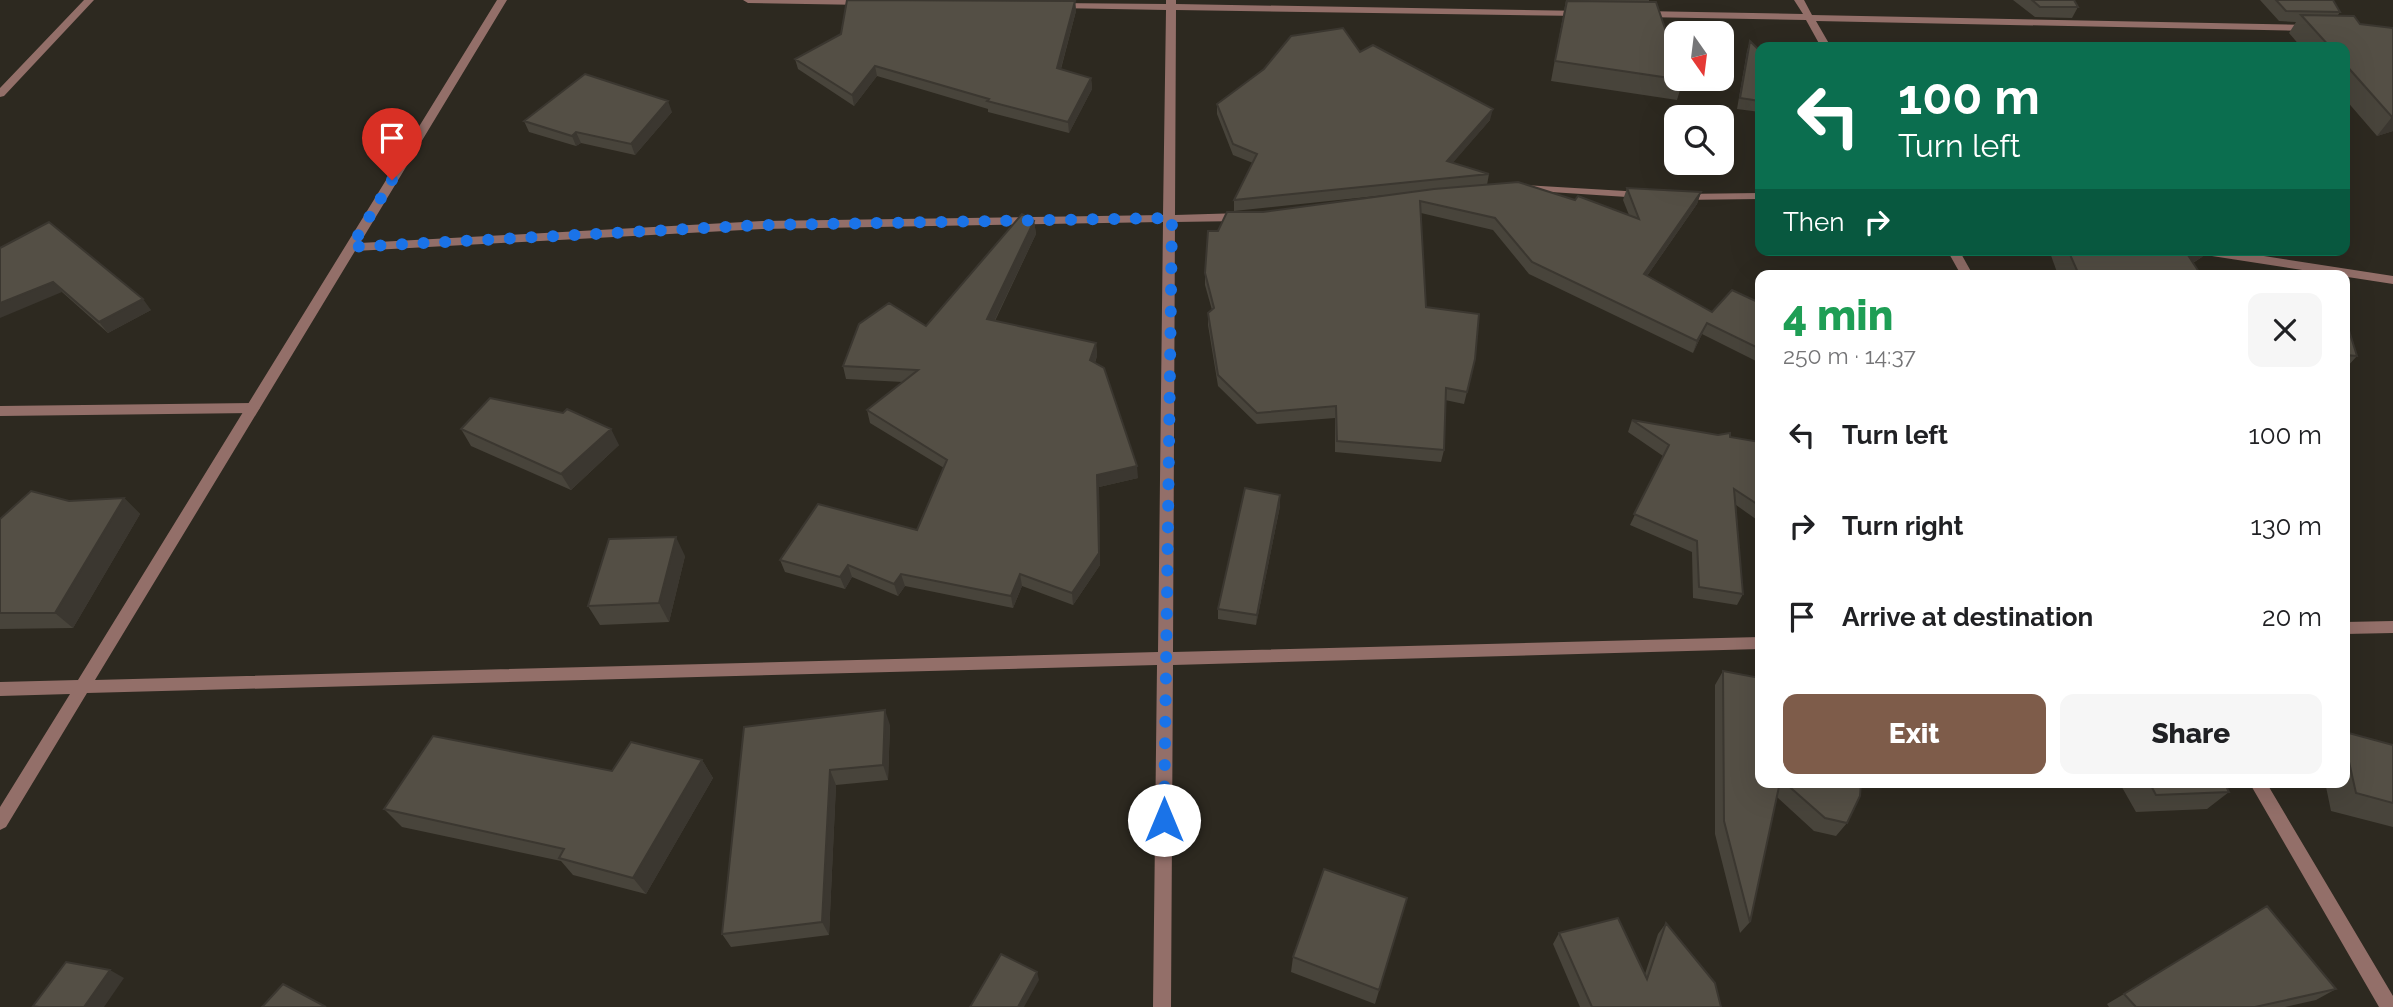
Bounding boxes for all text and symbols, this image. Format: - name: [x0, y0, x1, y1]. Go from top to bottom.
- north arrow: [1664, 21, 1734, 91]
- map controls: [1664, 21, 1734, 175]
- text: 100 m: [1898, 68, 2040, 125]
- icon: left: [1783, 70, 1874, 161]
- button: search: [1664, 105, 1734, 175]
- pin: [362, 108, 422, 180]
- icon: arrive: [373, 119, 411, 157]
- text: Turn left: [1898, 127, 2020, 164]
- icon: right: [1858, 203, 1896, 241]
- text: Then: [1783, 207, 1844, 237]
- text: 4 min: [1783, 291, 1893, 340]
- button: close: [2248, 293, 2322, 367]
- text: 250 m · 14:37: [1783, 342, 1916, 369]
- icon: left: [1783, 416, 1821, 454]
- text: Turn left: [1842, 420, 1948, 450]
- text: 100 m: [2249, 420, 2322, 450]
- icon: right: [1783, 507, 1821, 545]
- text: Turn right: [1842, 511, 1963, 541]
- text: 130 m: [2251, 511, 2322, 541]
- icon: arrive: [1783, 598, 1821, 636]
- text: Arrive at destination: [1842, 602, 2093, 632]
- text: 20 m: [2262, 602, 2322, 632]
- button: Exit: [1783, 694, 2046, 774]
- button: Share: [2060, 694, 2322, 774]
- position arrow: [1127, 783, 1201, 857]

